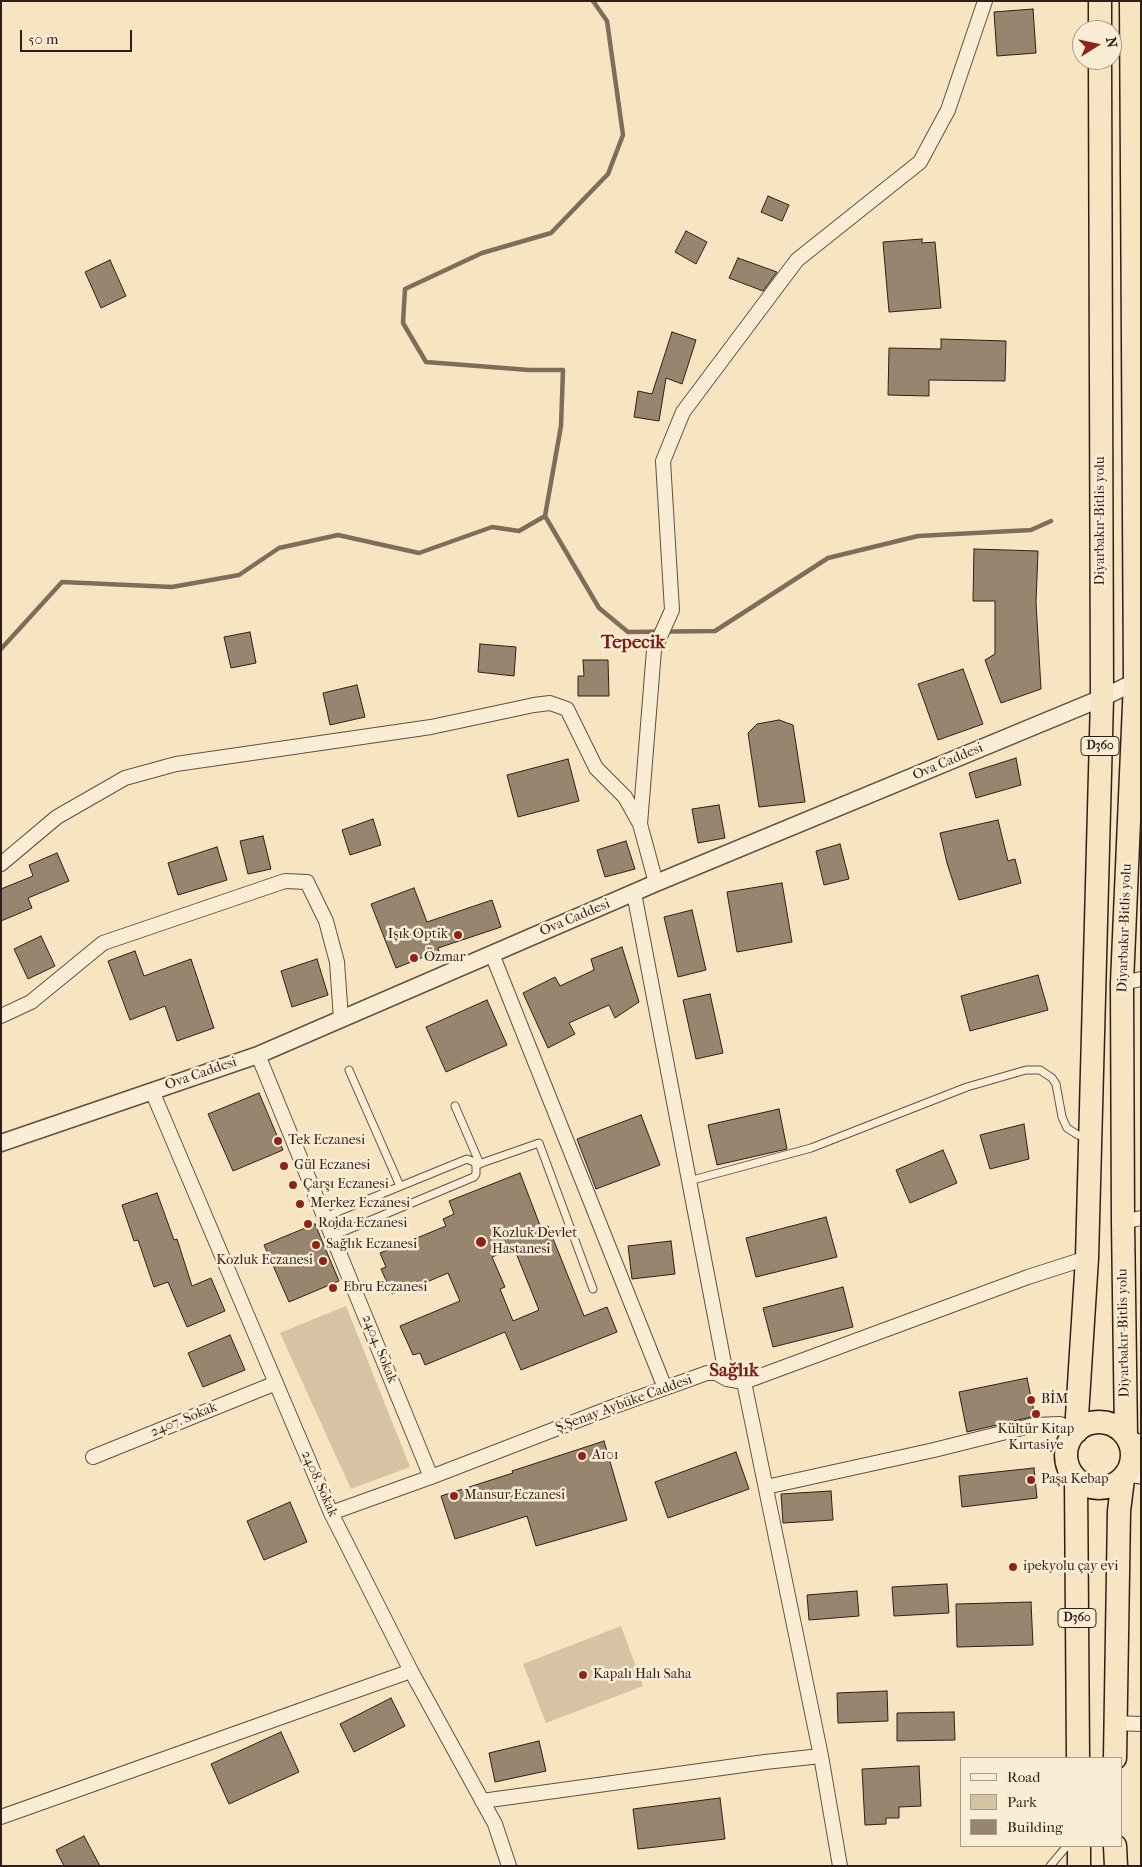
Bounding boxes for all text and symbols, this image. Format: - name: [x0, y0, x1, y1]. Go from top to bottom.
- scale bar: [22, 20, 135, 52]
- north arrow: [1072, 20, 1122, 70]
- text: 50 m: [28, 30, 58, 48]
- text: N: [1102, 36, 1121, 49]
- street label: Diyarbakır-Bitlis yolu: [1093, 456, 1109, 586]
- district label: Tepecik: [601, 632, 665, 654]
- road number: D360: [1081, 736, 1119, 756]
- street label: Ova Caddesi: [910, 740, 986, 784]
- street label: Diyarbakır-Bitlis yolu: [1114, 863, 1136, 993]
- street label: Ova Caddesi: [537, 896, 613, 940]
- place label: Işık Optik: [388, 927, 448, 943]
- marker: Işık Optik: [452, 929, 464, 941]
- place label: Özmar: [424, 950, 465, 966]
- marker: Özmar: [408, 952, 420, 964]
- street label: Ova Caddesi: [163, 1054, 239, 1094]
- place label: Tek Eczanesi: [288, 1133, 365, 1149]
- marker: Tek Eczanesi: [272, 1135, 284, 1147]
- place label: Gül Eczanesi: [294, 1158, 370, 1174]
- marker: Gül Eczanesi: [278, 1160, 290, 1172]
- place label: Çarşı Eczanesi: [303, 1177, 389, 1193]
- marker: Çarşı Eczanesi: [287, 1179, 299, 1191]
- place label: Merkez Eczanesi: [310, 1196, 410, 1212]
- marker: Merkez Eczanesi: [294, 1198, 306, 1210]
- place label: Rojda Eczanesi: [318, 1216, 407, 1232]
- marker: Rojda Eczanesi: [302, 1218, 314, 1230]
- place label: Kozluk Devlet Hastanesi: [492, 1226, 577, 1258]
- marker: Kozluk Devlet Hastanesi: [474, 1235, 488, 1249]
- place label: Sağlık Eczanesi: [326, 1237, 417, 1253]
- marker: Sağlık Eczanesi: [310, 1239, 322, 1251]
- place label: Kozluk Eczanesi: [216, 1253, 313, 1269]
- marker: Kozluk Eczanesi: [317, 1255, 329, 1267]
- street label: Diyarbakır-Bitlis yolu: [1114, 1268, 1134, 1398]
- place label: Ebru Eczanesi: [343, 1280, 427, 1296]
- marker: Ebru Eczanesi: [327, 1282, 339, 1294]
- street label: 2404. Sokak: [358, 1312, 400, 1386]
- district label: Sağlık: [709, 1360, 759, 1382]
- street label: Ş.Şenay Aybüke Caddesi: [553, 1371, 695, 1437]
- place label: BİM: [1041, 1392, 1068, 1408]
- marker: BİM: [1025, 1394, 1037, 1406]
- street label: 2407. Sokak: [148, 1399, 220, 1441]
- marker: Kültür Kitap Kırtasiye: [1030, 1408, 1042, 1420]
- place label: Kültür Kitap Kırtasiye: [998, 1422, 1074, 1454]
- street label: 2408. Sokak: [297, 1448, 341, 1520]
- place label: A101: [592, 1448, 619, 1464]
- marker: A101: [576, 1450, 588, 1462]
- place label: Paşa Kebap: [1041, 1472, 1109, 1488]
- marker: Paşa Kebap: [1025, 1474, 1037, 1486]
- place label: Mansur Eczanesi: [464, 1488, 565, 1504]
- marker: Mansur Eczanesi: [448, 1490, 460, 1502]
- place label: ipekyolu çay evi: [1023, 1559, 1119, 1575]
- marker: ipekyolu çay evi: [1007, 1561, 1019, 1573]
- road number: D360: [1058, 1609, 1096, 1628]
- place label: Kapalı Halı Saha: [593, 1667, 691, 1683]
- marker: Kapalı Halı Saha: [577, 1669, 589, 1681]
- legend: [960, 1757, 1122, 1847]
- text: Road: [1007, 1768, 1040, 1786]
- text: Park: [1007, 1793, 1037, 1811]
- text: Building: [1007, 1818, 1063, 1836]

